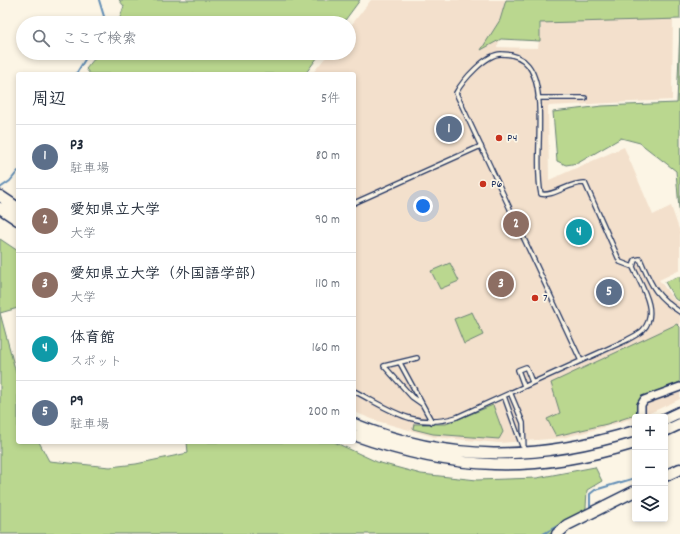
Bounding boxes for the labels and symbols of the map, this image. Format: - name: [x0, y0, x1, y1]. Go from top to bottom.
- pin: 1: [436, 114, 462, 144]
- place label: P4: [507, 130, 517, 147]
- marker: P4: [494, 133, 504, 143]
- place label: P6: [491, 176, 502, 193]
- marker: P6: [478, 179, 488, 189]
- your location: [413, 196, 433, 216]
- pin: 2: [503, 209, 529, 239]
- pin: 4: [566, 217, 592, 247]
- pin: 3: [488, 269, 514, 299]
- pin: 5: [596, 277, 622, 307]
- place label: 7: [543, 290, 548, 307]
- marker: 7: [530, 293, 540, 303]

